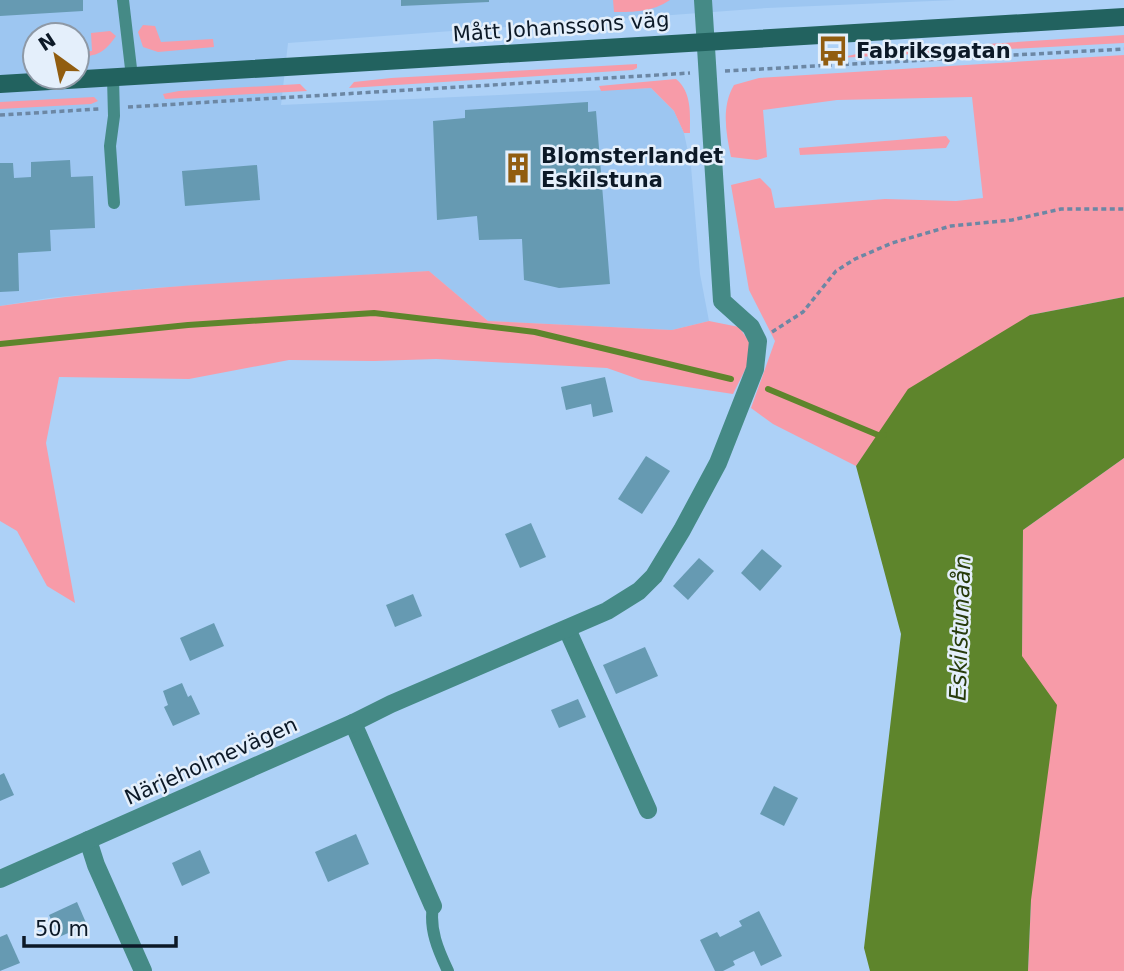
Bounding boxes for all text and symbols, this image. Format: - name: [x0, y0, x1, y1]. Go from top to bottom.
- street label: Mått Johanssons väg: [452, 6, 670, 47]
- north arrow: [21, 21, 91, 91]
- text: N: [34, 28, 59, 55]
- bus stop icon: Fabriksgatan: [816, 34, 850, 68]
- place label: Fabriksgatan: [856, 39, 1011, 63]
- place label: Blomsterlandet Eskilstuna: [541, 144, 723, 192]
- building icon: Blomsterlandet Eskilstuna: [501, 151, 535, 185]
- water label: Eskilstunaån: [943, 555, 976, 701]
- street label: Närjeholmevägen: [121, 712, 301, 810]
- scale bar: [24, 904, 177, 948]
- text: 50 m: [35, 917, 89, 941]

